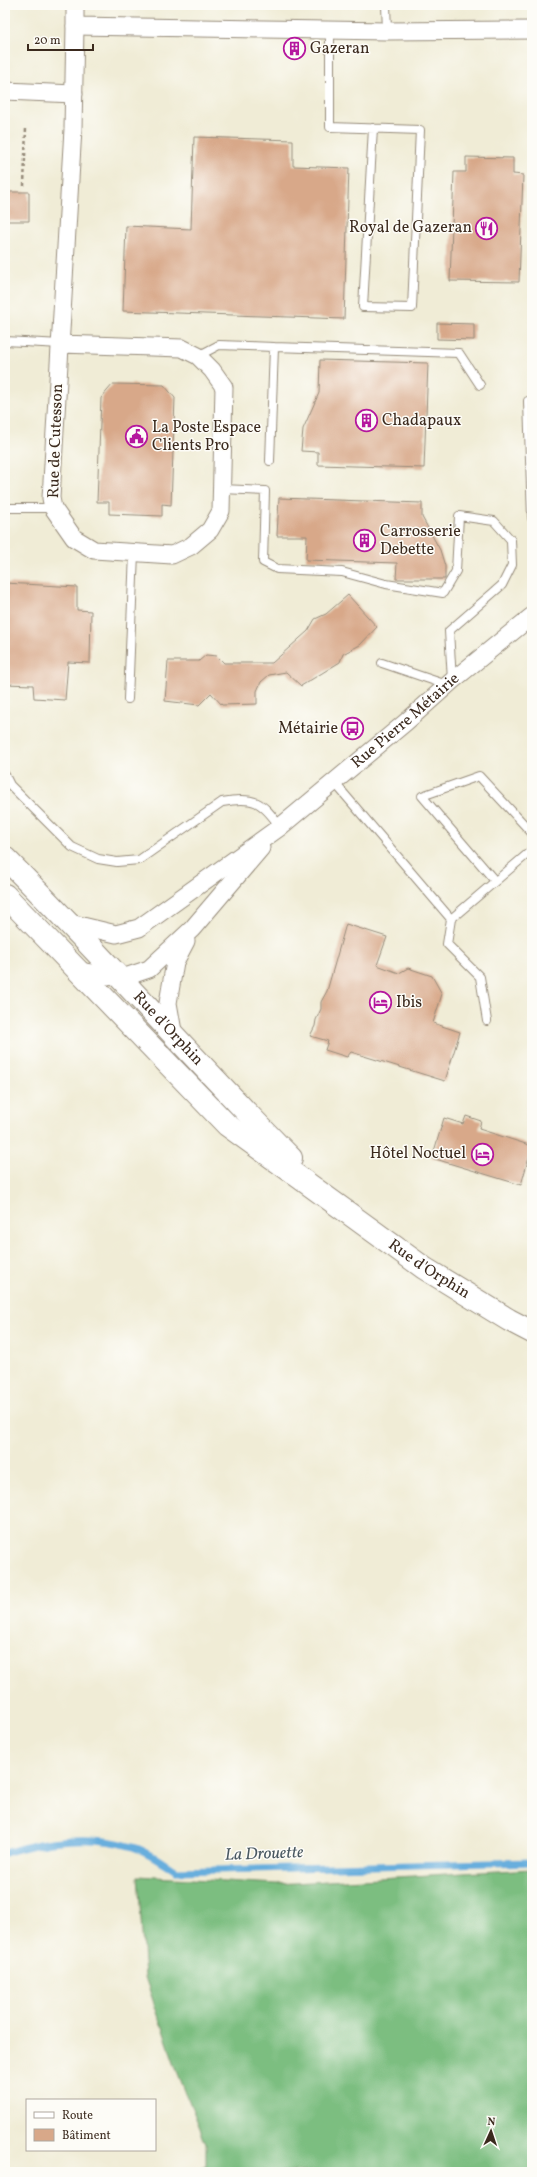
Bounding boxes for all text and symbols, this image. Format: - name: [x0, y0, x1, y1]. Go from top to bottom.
- scale bar: [28, 26, 93, 52]
- text: 20 m: [34, 33, 61, 49]
- building icon: Gazeran: [281, 36, 307, 62]
- place label: Gazeran: [310, 38, 370, 60]
- restaurant icon: Royal de Gazeran: [474, 215, 500, 241]
- place label: Royal de Gazeran: [349, 217, 472, 239]
- street label: Rue de Cutesson: [43, 383, 69, 499]
- building icon: Chadapaux: [353, 408, 379, 434]
- place label: Chadapaux: [382, 410, 461, 432]
- place label: La Poste Espace Clients Pro: [152, 417, 261, 457]
- public building icon: La Poste Espace Clients Pro: [123, 424, 149, 450]
- place label: Carrosserie Debette: [380, 521, 461, 561]
- building icon: Carrosserie Debette: [351, 528, 377, 554]
- street label: Rue Pierre Métairie: [347, 668, 464, 774]
- bus stop icon: Métairie: [340, 716, 366, 742]
- place label: Métairie: [278, 718, 338, 740]
- street label: Rue d'Orphin: [128, 987, 208, 1071]
- hotel icon: Ibis: [367, 990, 393, 1016]
- place label: Ibis: [396, 992, 422, 1014]
- hotel icon: Hôtel Noctuel: [469, 1141, 495, 1167]
- place label: Hôtel Noctuel: [370, 1143, 466, 1165]
- street label: Rue d'Orphin: [383, 1234, 474, 1305]
- water label: La Drouette: [224, 1841, 304, 1867]
- legend: [26, 2099, 156, 2151]
- text: Route: [62, 2108, 93, 2124]
- north arrow: [471, 2111, 511, 2151]
- text: N: [487, 2115, 496, 2130]
- text: Bâtiment: [62, 2128, 111, 2144]

